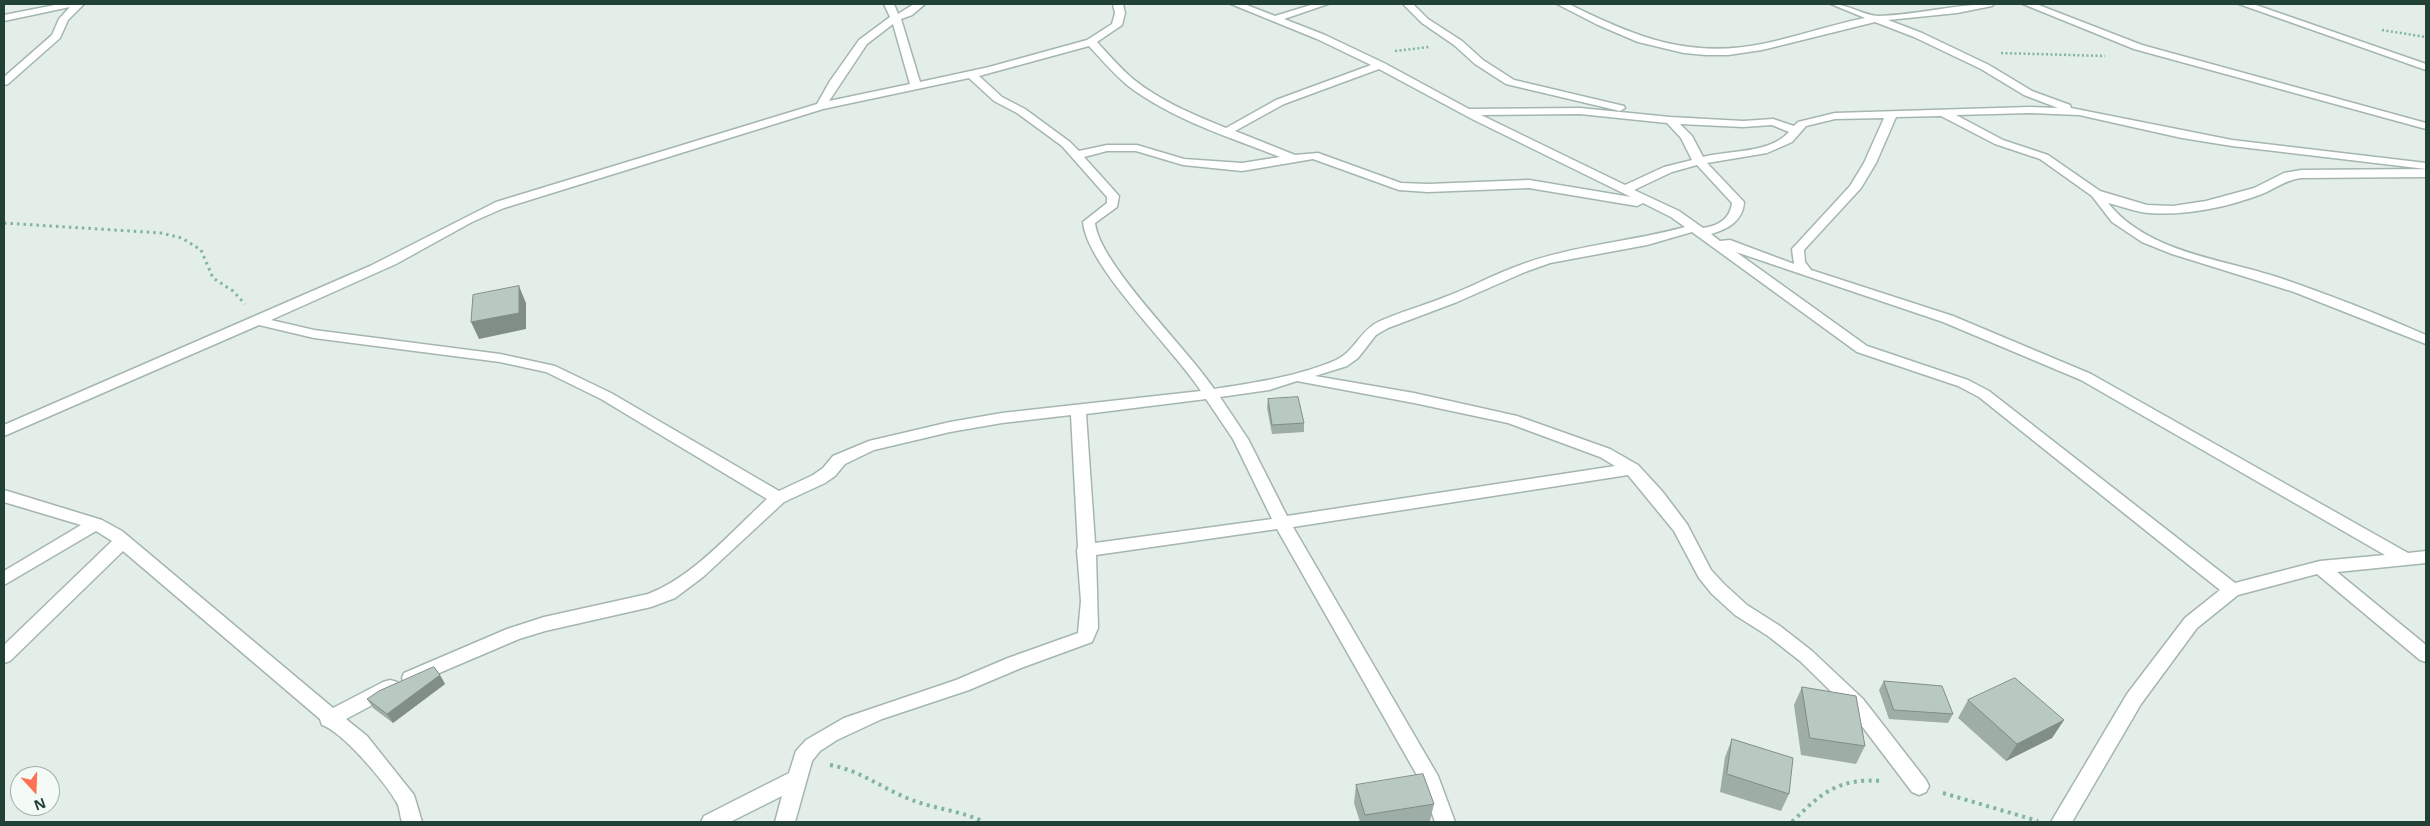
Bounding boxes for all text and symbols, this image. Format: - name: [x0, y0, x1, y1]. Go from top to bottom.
- north arrow: [10, 766, 60, 816]
- text: N: [31, 794, 49, 815]

